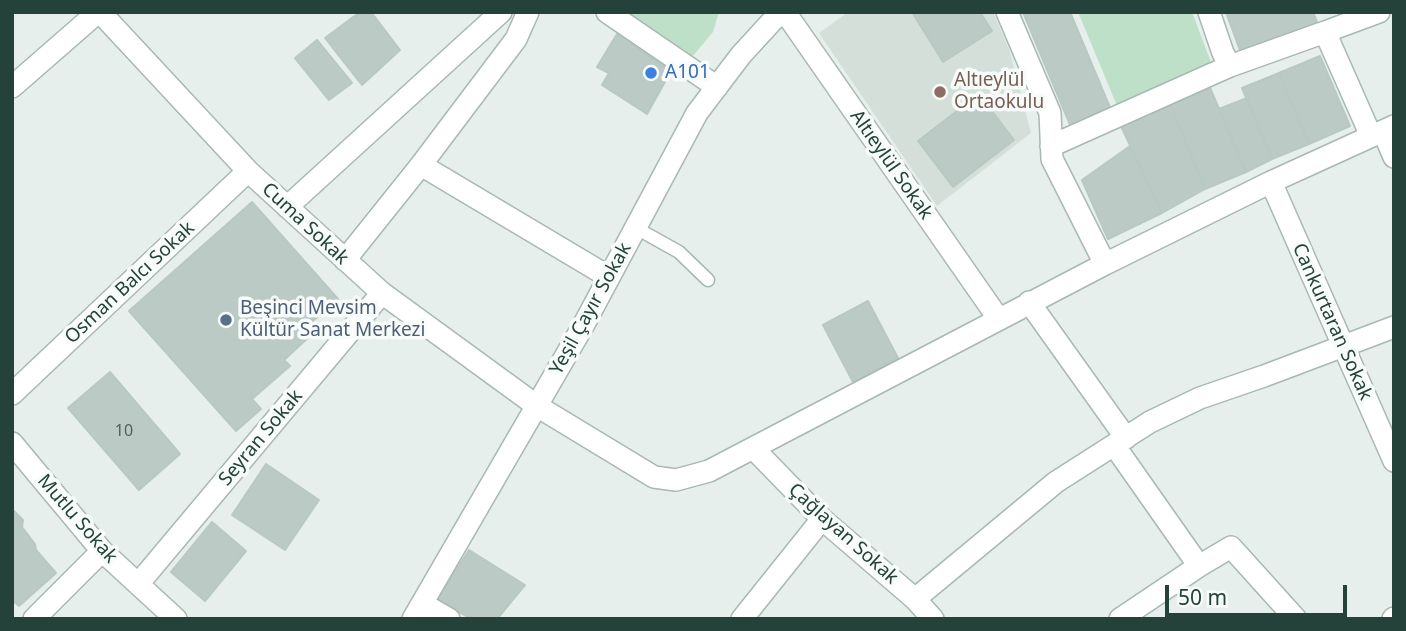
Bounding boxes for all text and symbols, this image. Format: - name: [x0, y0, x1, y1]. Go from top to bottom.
- place label: A101: [665, 62, 710, 84]
- marker: A101: [643, 65, 659, 81]
- place label: Altıeylül Ortaokulu: [954, 70, 1044, 114]
- marker: Altıeylül Ortaokulu: [932, 84, 948, 100]
- street label: Altıeylül Sokak: [845, 106, 937, 224]
- street label: Cuma Sokak: [257, 178, 353, 270]
- street label: Osman Balcı Sokak: [61, 217, 199, 349]
- street label: Yeşil Çayır Sokak: [545, 239, 637, 379]
- street label: Cankurtaran Sokak: [1287, 240, 1377, 404]
- place label: Beşinci Mevsim Kültür Sanat Merkezi: [240, 298, 425, 342]
- marker: Beşinci Mevsim Kültür Sanat Merkezi: [218, 312, 234, 328]
- street label: Seyran Sokak: [214, 385, 308, 491]
- house number: 10: [115, 421, 133, 441]
- street label: Mutlu Sokak: [32, 470, 122, 568]
- street label: Çağlayan Sokak: [783, 479, 903, 589]
- scale bar: [1168, 572, 1350, 616]
- text: 50 m: [1178, 583, 1227, 611]

